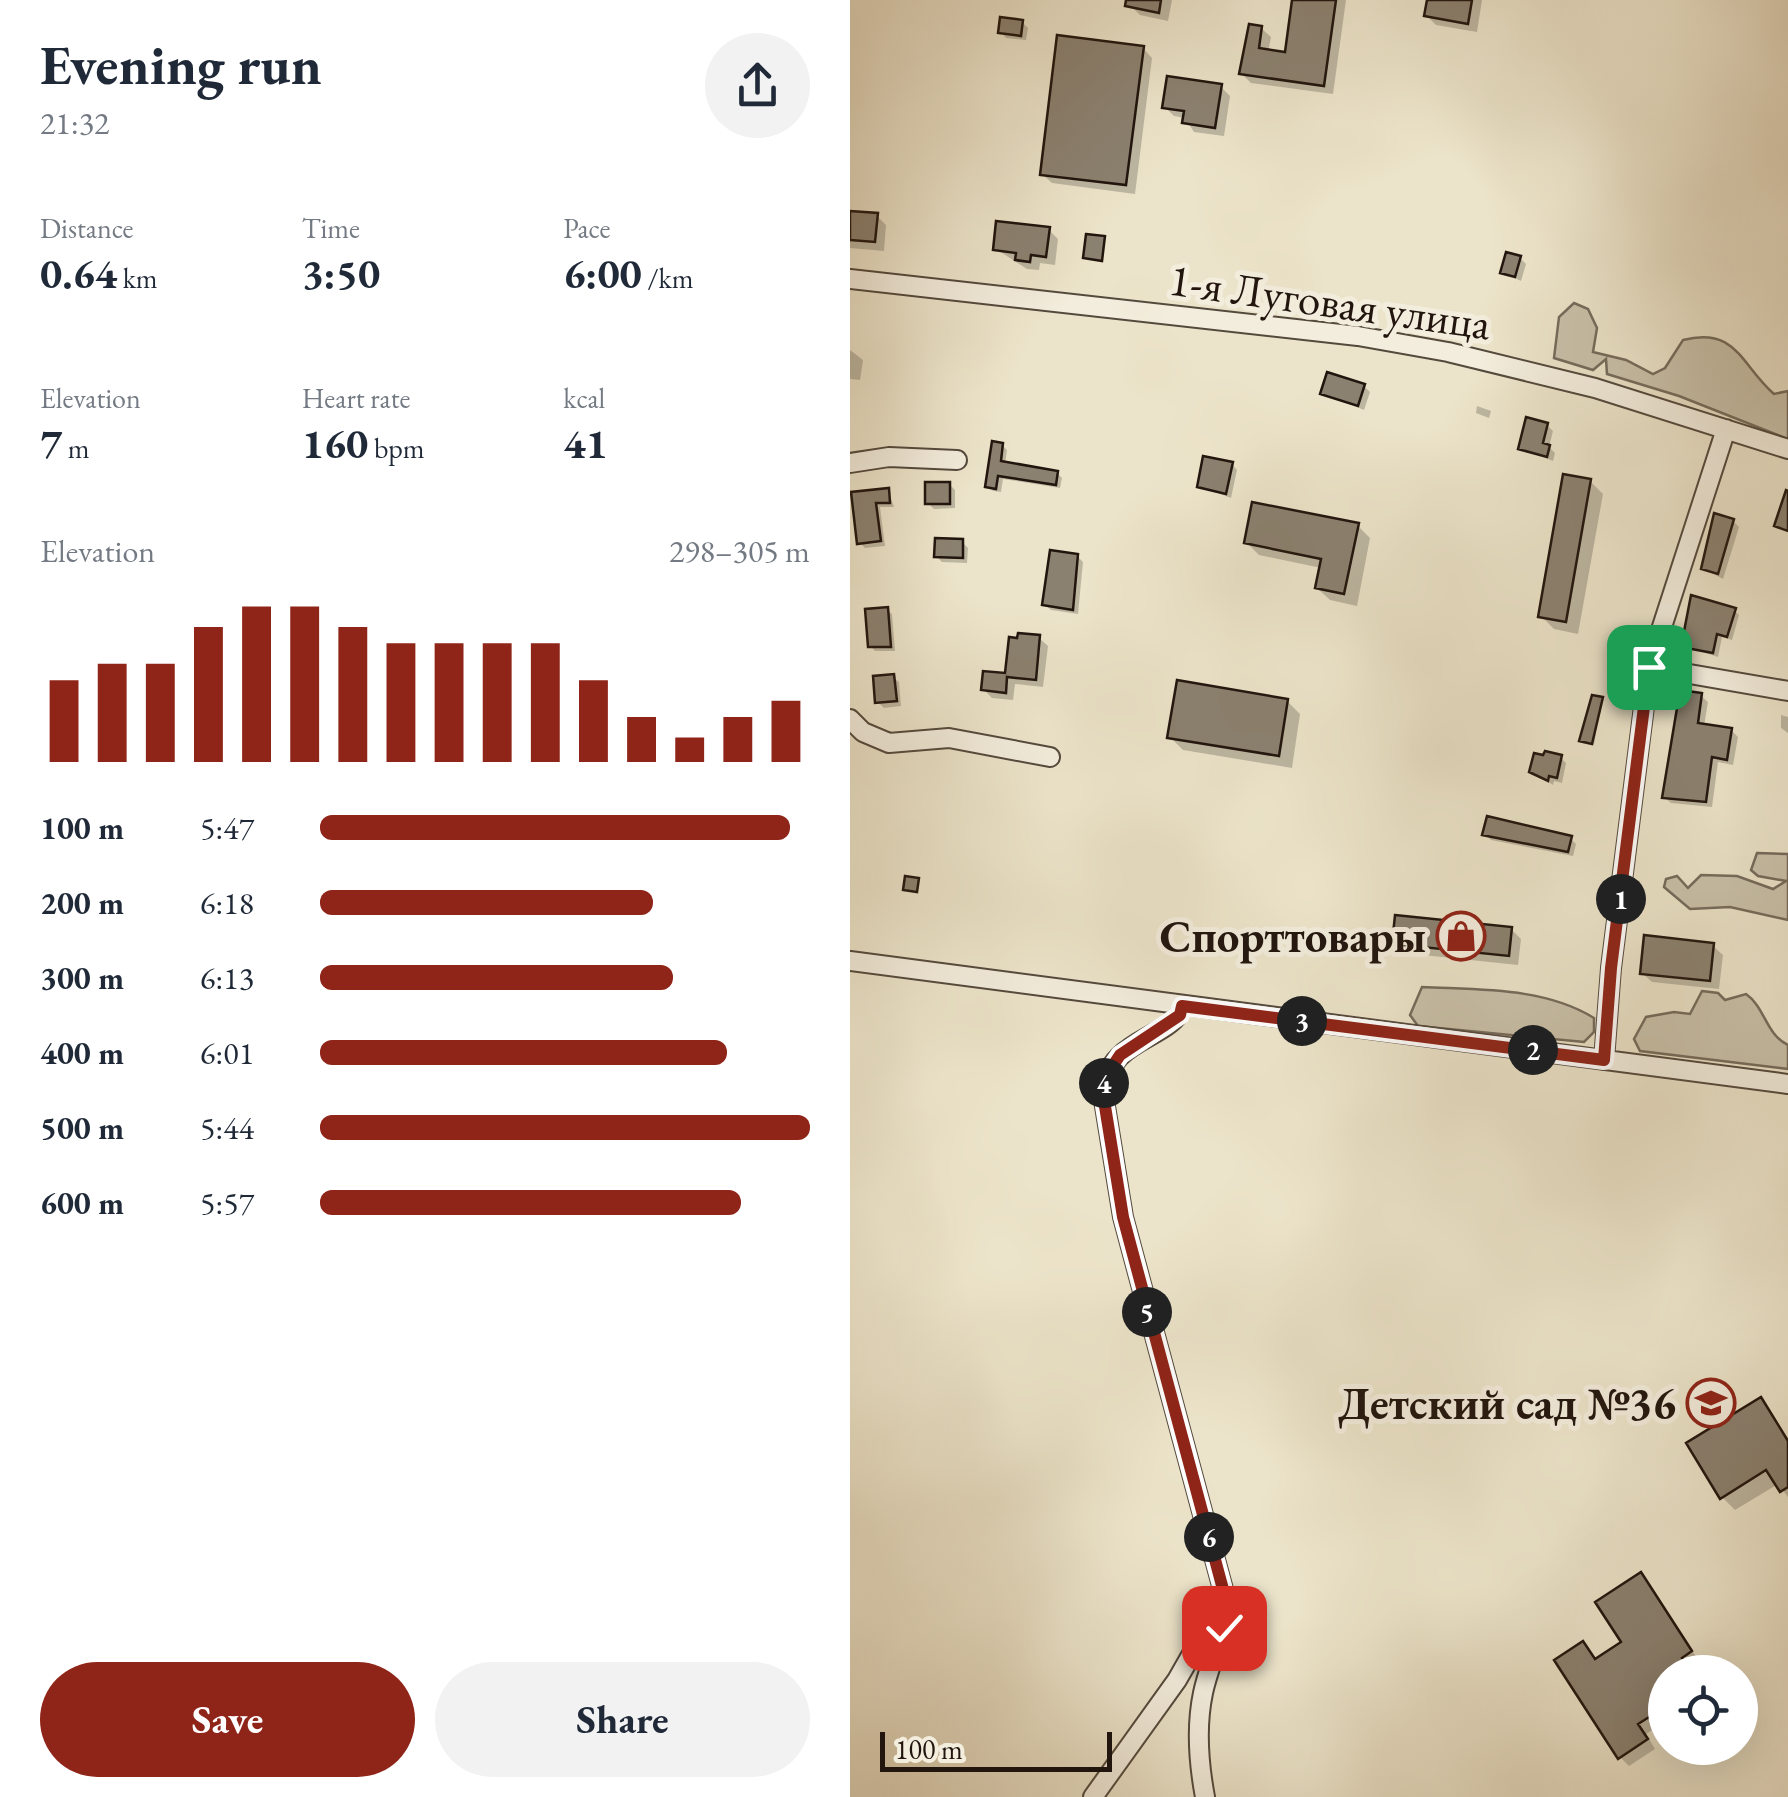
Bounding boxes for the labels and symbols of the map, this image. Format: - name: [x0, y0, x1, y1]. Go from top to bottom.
- street label: 1-я Луговая улица: [1165, 250, 1495, 352]
- pin: [1607, 625, 1692, 710]
- pin: 1: [1596, 874, 1646, 924]
- place label: Спорттовары: [1160, 907, 1426, 965]
- shop icon: Спорттовары: [1435, 910, 1487, 962]
- pin: 3: [1277, 996, 1327, 1046]
- pin: 2: [1508, 1025, 1558, 1075]
- pin: 4: [1079, 1058, 1129, 1108]
- pin: 5: [1122, 1287, 1172, 1337]
- place label: Детский сад №36: [1338, 1374, 1676, 1432]
- school or university icon: Детский сад №36: [1685, 1377, 1737, 1429]
- pin: 6: [1184, 1512, 1234, 1562]
- pin: [1182, 1586, 1267, 1671]
- scale bar: [880, 1727, 1112, 1772]

